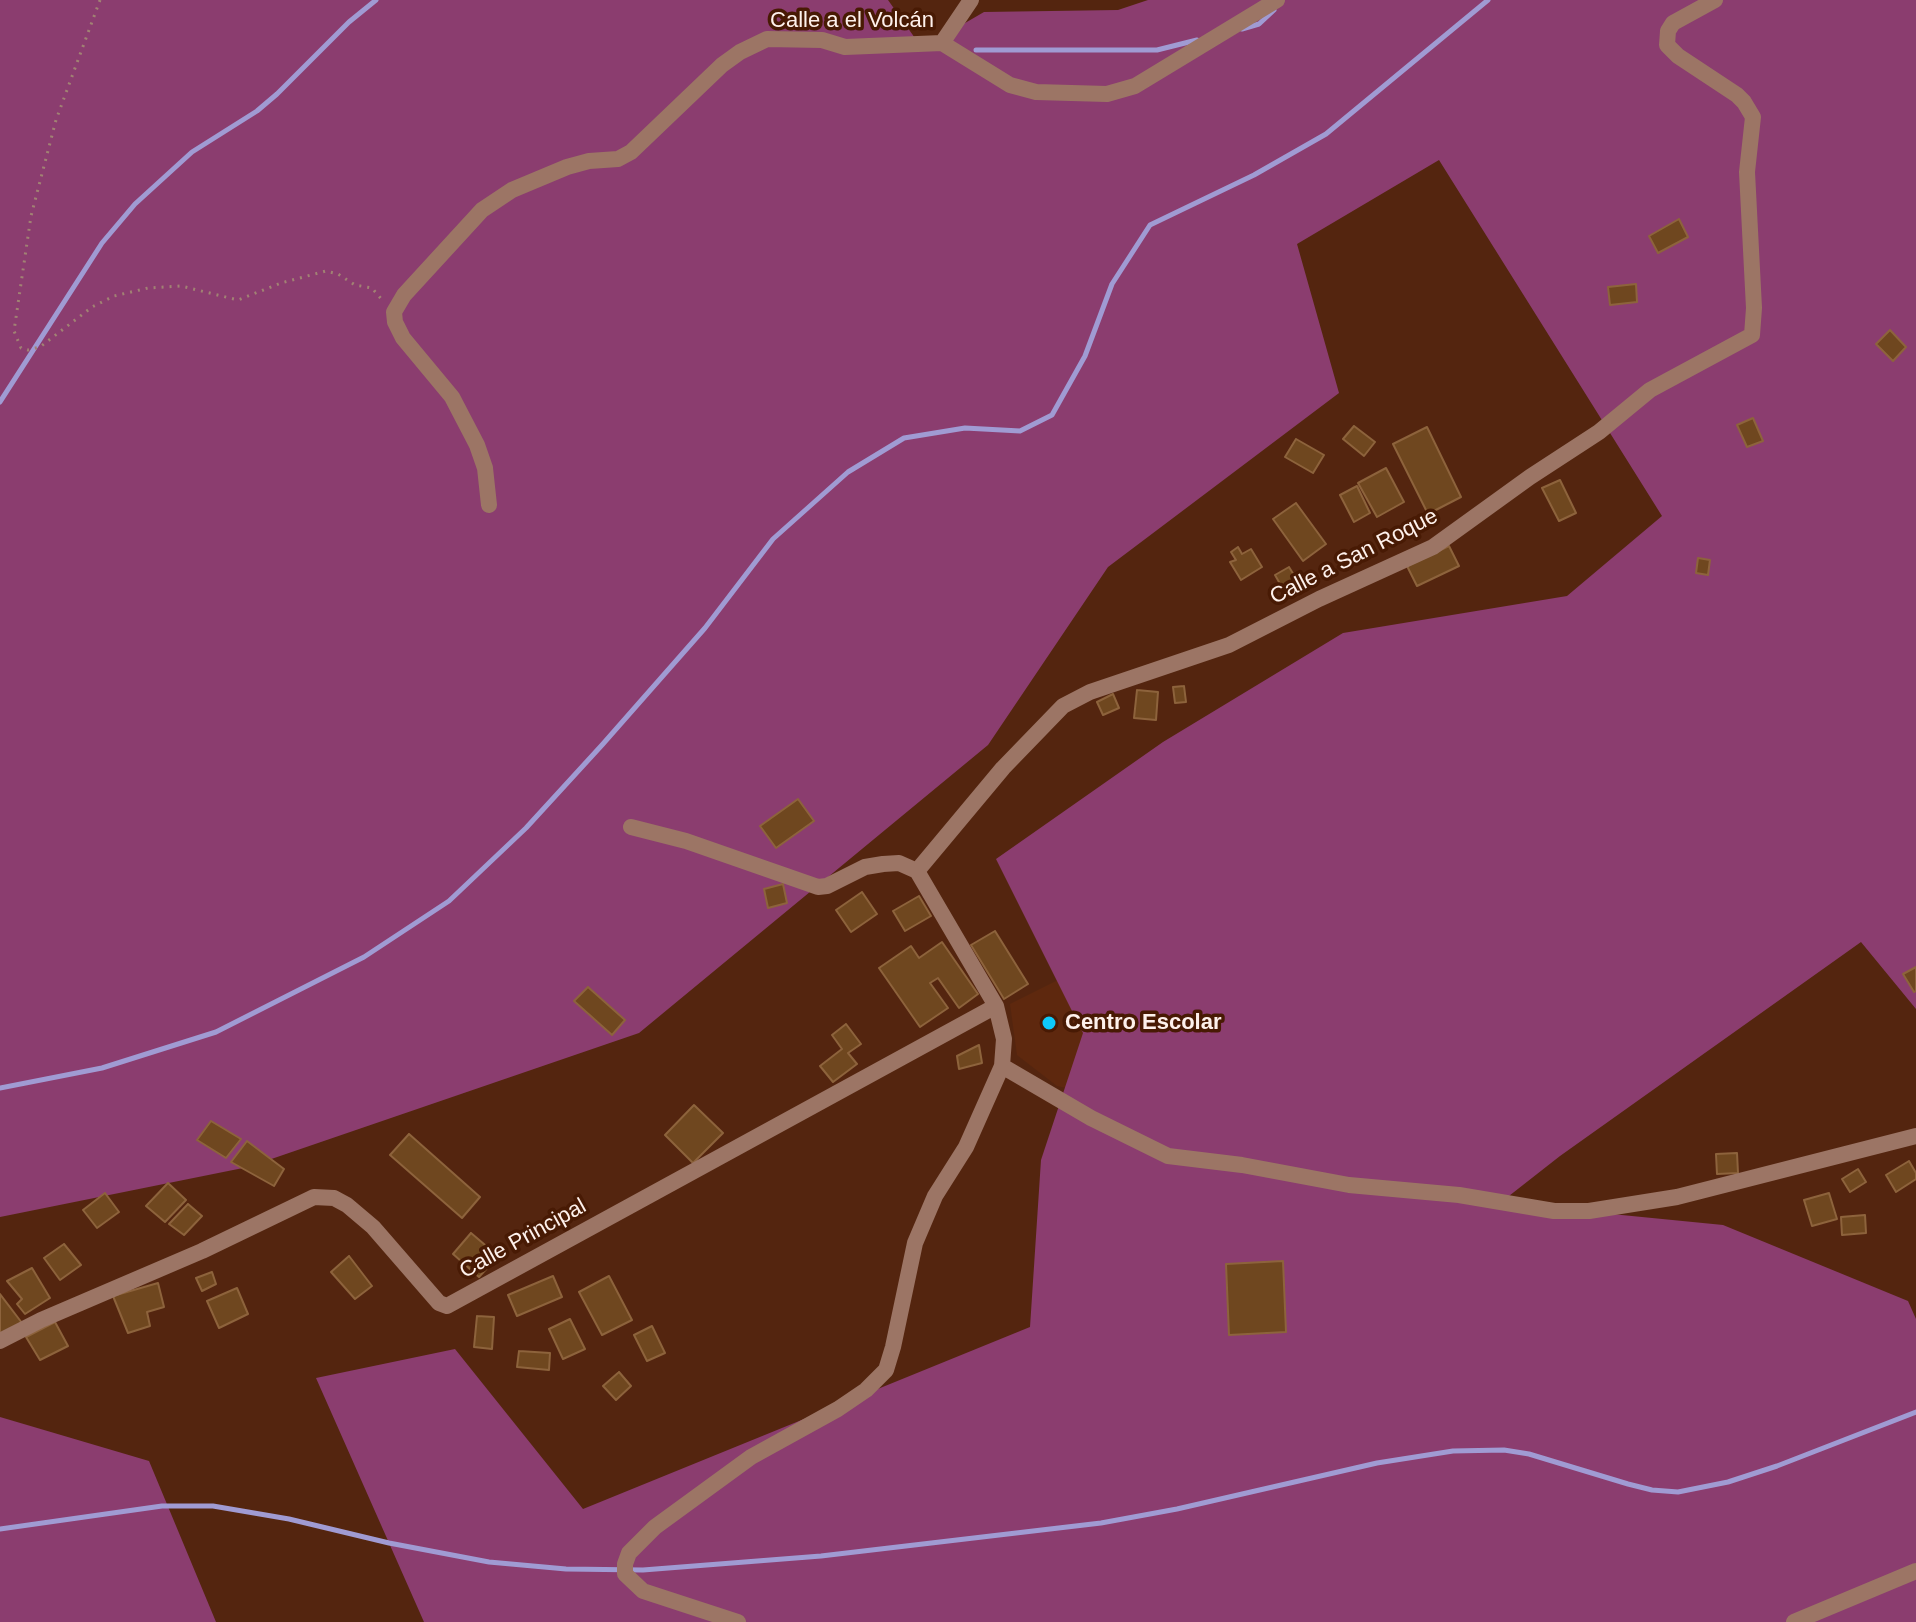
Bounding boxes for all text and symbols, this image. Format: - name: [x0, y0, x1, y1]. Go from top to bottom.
- street label: Calle a el Volcán: [770, 8, 934, 34]
- street label: Calle a San Roque: [1266, 503, 1442, 611]
- place label: Centro Escolar: [1065, 1010, 1221, 1036]
- marker: Centro Escolar: [1040, 1014, 1058, 1032]
- street label: Calle Principal: [455, 1193, 591, 1285]

